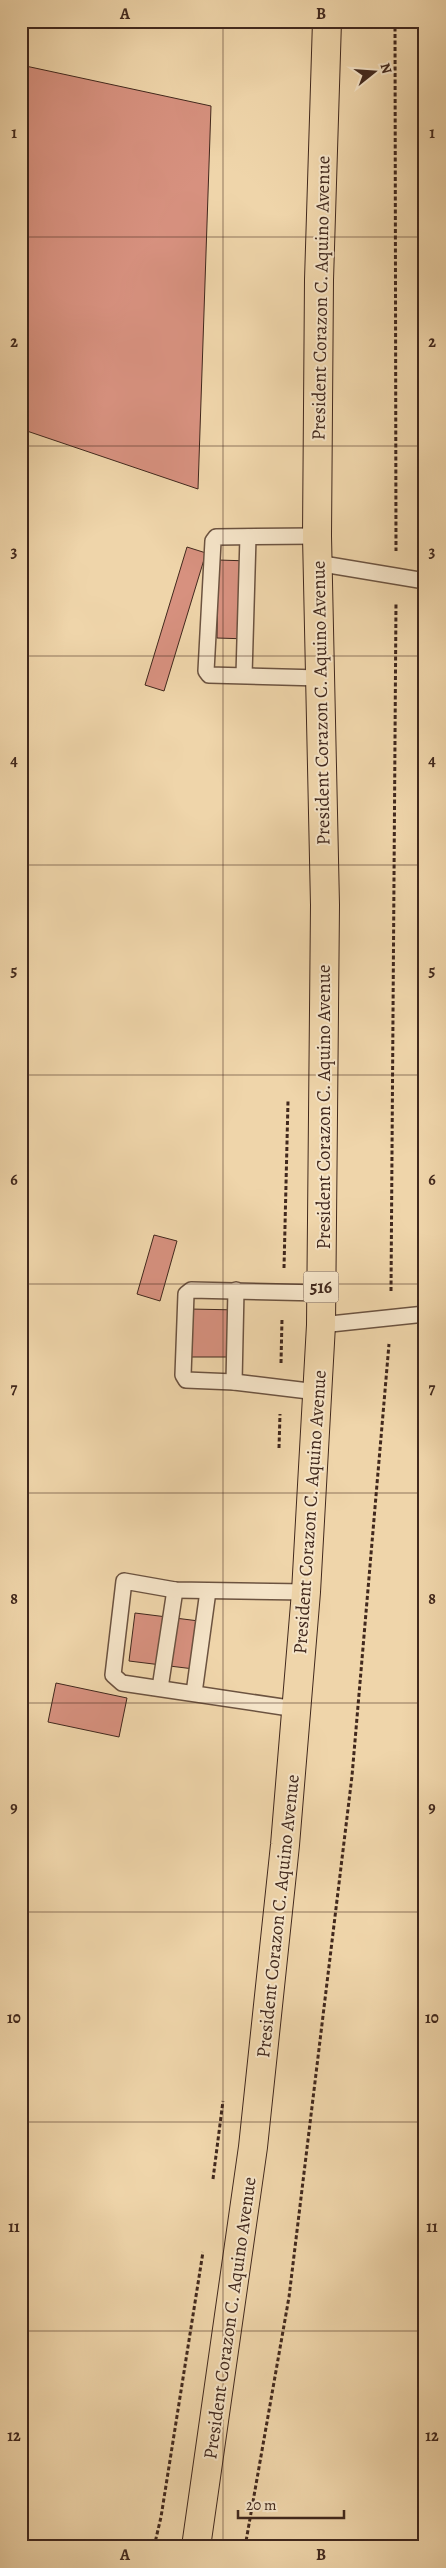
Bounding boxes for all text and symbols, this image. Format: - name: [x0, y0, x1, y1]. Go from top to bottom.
- text: A: [119, 3, 131, 25]
- text: B: [316, 3, 326, 25]
- north arrow: [348, 48, 398, 98]
- text: N: [375, 61, 397, 76]
- text: 1: [11, 122, 17, 144]
- text: 1: [429, 122, 435, 144]
- street label: President Corazon C. Aquino Avenue: [306, 155, 336, 441]
- text: 2: [10, 331, 18, 353]
- text: 2: [428, 331, 436, 353]
- text: 3: [11, 541, 18, 563]
- text: 3: [429, 541, 436, 563]
- street label: President Corazon C. Aquino Avenue: [306, 560, 336, 846]
- text: 4: [10, 750, 18, 772]
- text: 4: [428, 750, 436, 772]
- text: 5: [11, 960, 18, 982]
- text: 5: [429, 960, 436, 982]
- street label: President Corazon C. Aquino Avenue: [311, 965, 337, 1249]
- text: 6: [10, 1169, 18, 1191]
- text: 6: [428, 1169, 436, 1191]
- road number: 516: [304, 1272, 338, 1302]
- street label: President Corazon C. Aquino Avenue: [287, 1369, 333, 1655]
- text: 7: [11, 1378, 18, 1400]
- text: 7: [429, 1378, 436, 1400]
- text: 8: [10, 1588, 18, 1610]
- text: 8: [428, 1588, 436, 1610]
- street label: President Corazon C. Aquino Avenue: [250, 1773, 306, 2059]
- text: 9: [10, 1797, 18, 1819]
- text: 9: [428, 1797, 436, 1819]
- text: 10: [7, 2007, 21, 2029]
- text: 10: [425, 2007, 439, 2029]
- street label: President Corazon C. Aquino Avenue: [197, 2175, 263, 2461]
- text: 11: [8, 2216, 20, 2238]
- text: 11: [426, 2216, 438, 2238]
- text: 12: [7, 2425, 21, 2447]
- text: 12: [425, 2425, 439, 2447]
- scale bar: [238, 2488, 345, 2520]
- text: 20 m: [246, 2495, 277, 2515]
- text: A: [119, 2544, 131, 2566]
- text: B: [316, 2544, 326, 2566]

